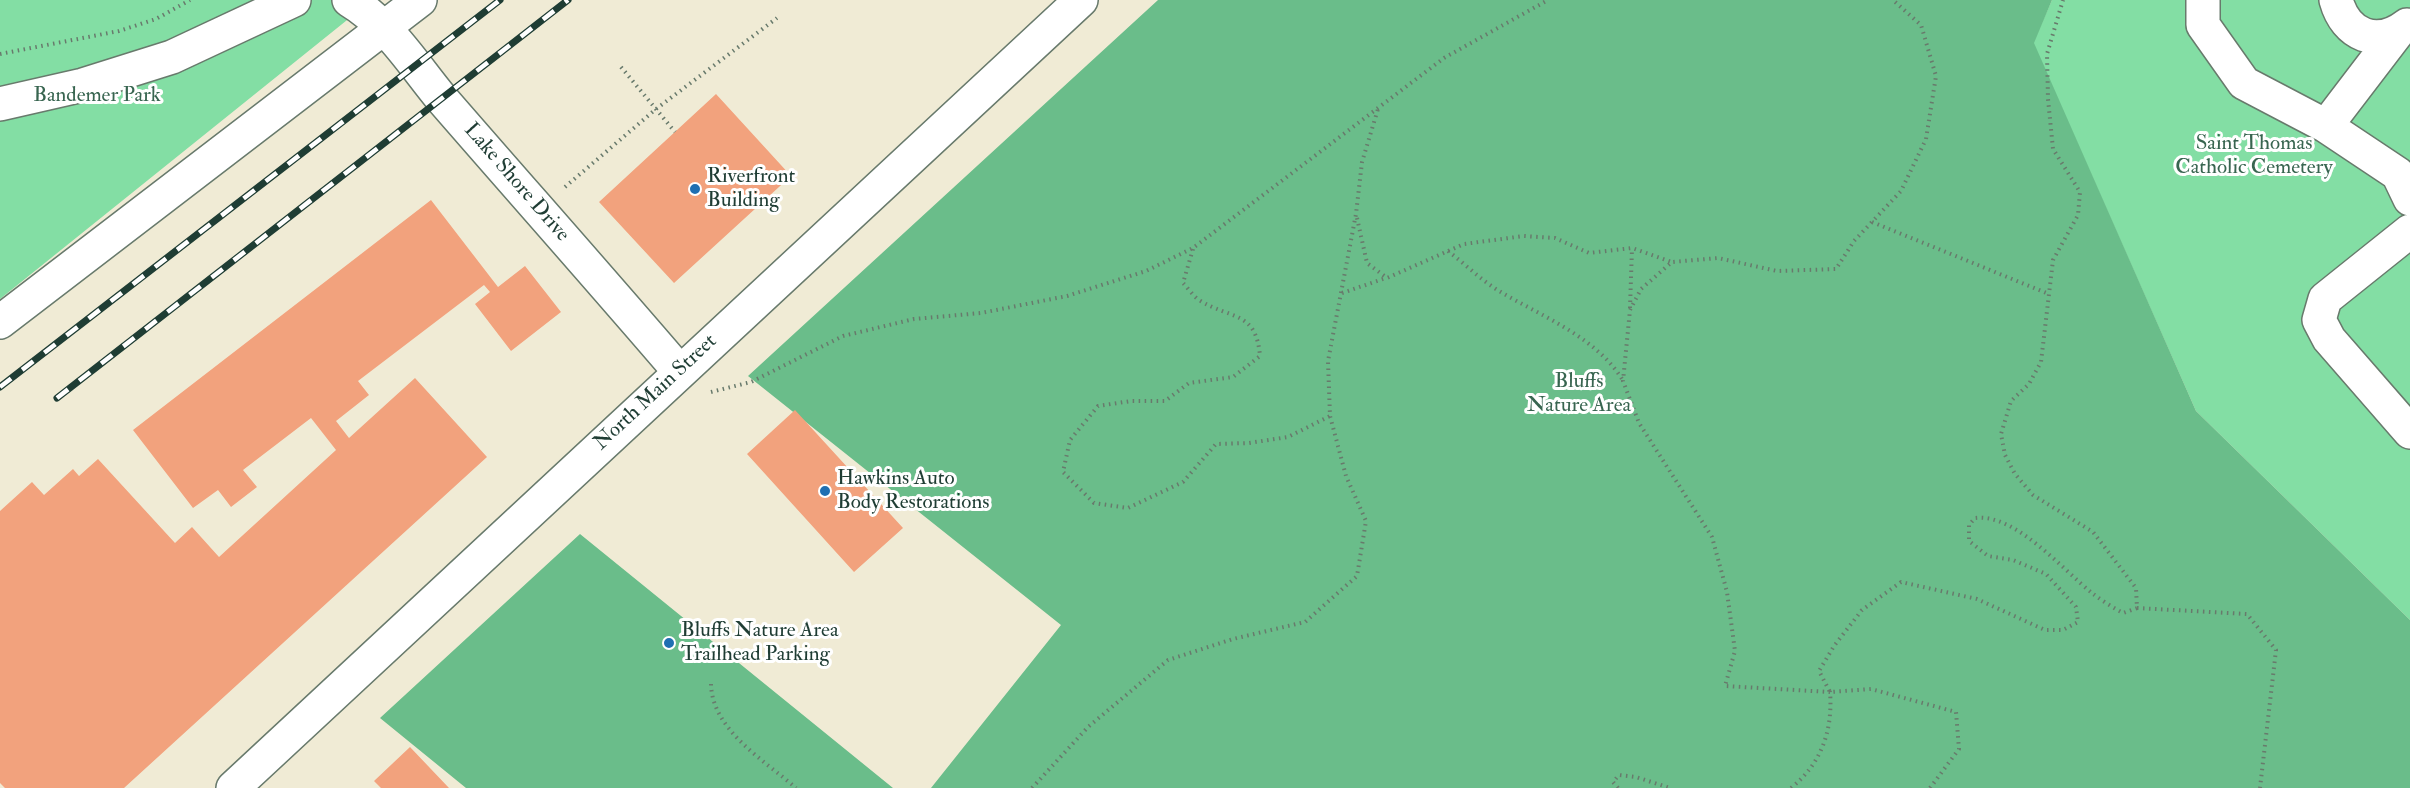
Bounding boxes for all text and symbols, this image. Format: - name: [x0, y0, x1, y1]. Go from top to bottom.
- park label: Bandemer Park: [33, 83, 161, 109]
- street label: Lake Shore Drive: [458, 119, 574, 247]
- park label: Saint Thomas Catholic Cemetery: [2175, 131, 2333, 181]
- place label: Riverfront Building: [707, 164, 795, 214]
- marker: Riverfront Building: [688, 182, 702, 196]
- street label: North Main Street: [589, 330, 723, 456]
- park label: Bluffs Nature Area: [1527, 369, 1631, 419]
- place label: Hawkins Auto Body Restorations: [837, 466, 989, 516]
- marker: Hawkins Auto Body Restorations: [818, 484, 832, 498]
- place label: Bluffs Nature Area Trailhead Parking: [681, 618, 839, 668]
- marker: Bluffs Nature Area Trailhead Parking: [662, 636, 676, 650]

